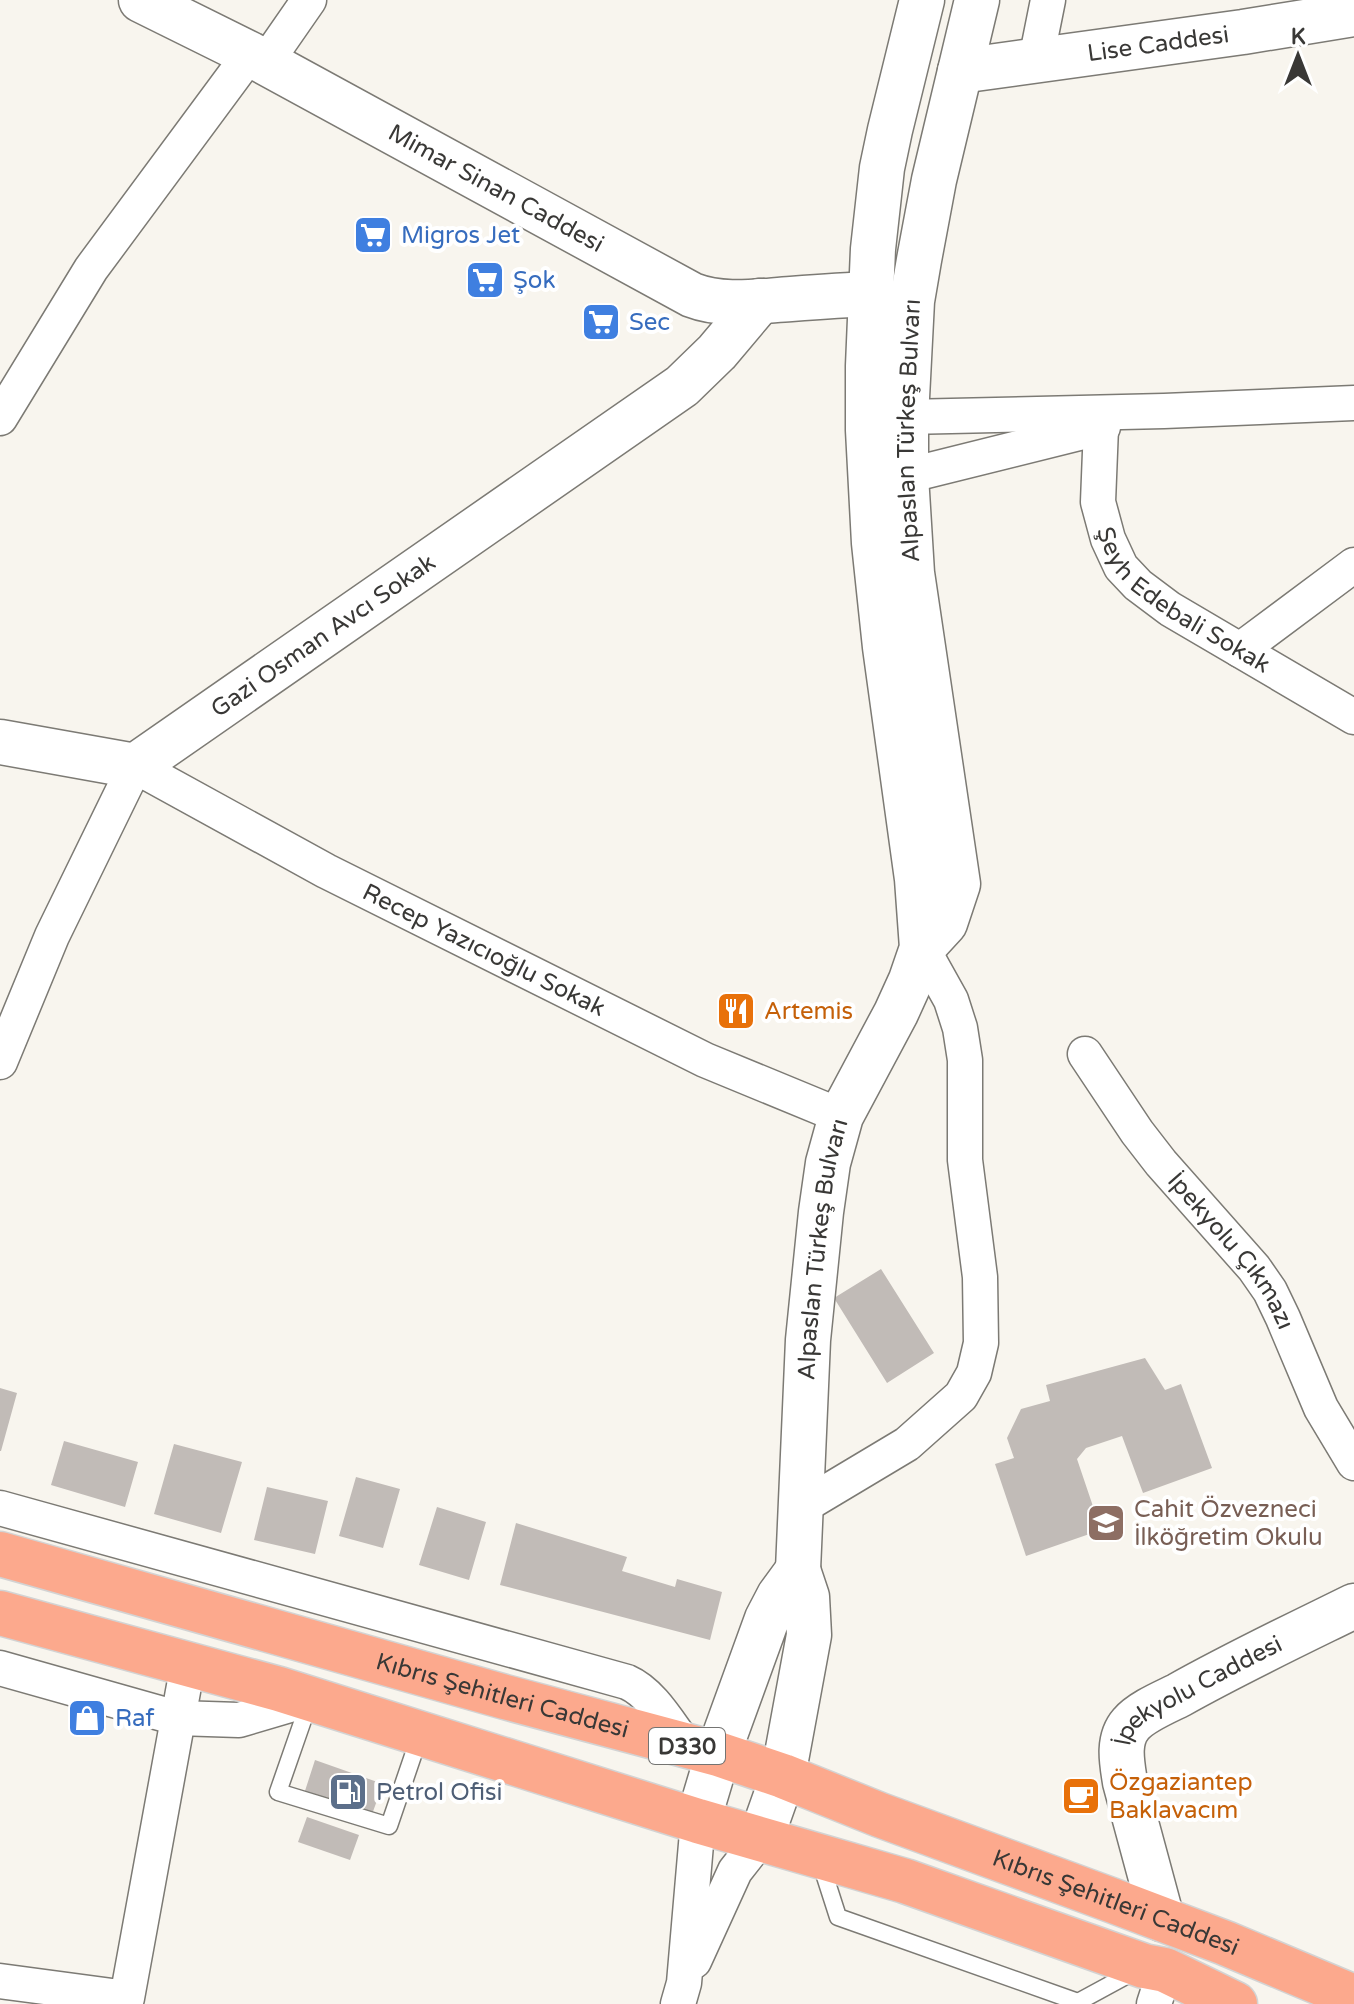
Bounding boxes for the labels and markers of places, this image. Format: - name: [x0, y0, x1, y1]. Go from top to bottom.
- supermarket icon: Migros Jet: [352, 214, 394, 256]
- place label: Migros Jet: [401, 221, 520, 250]
- supermarket icon: Şok: [464, 259, 506, 301]
- place label: Şok: [513, 266, 555, 295]
- supermarket icon: Sec: [580, 301, 622, 343]
- place label: Sec: [629, 308, 670, 337]
- restaurant icon: Artemis: [715, 990, 757, 1032]
- place label: Artemis: [764, 997, 853, 1026]
- place label: Cahit Özvezneci İlköğretim Okulu: [1134, 1495, 1323, 1552]
- school or university icon: Cahit Özvezneci İlköğretim Okulu: [1085, 1502, 1127, 1544]
- shop icon: Raf: [66, 1697, 108, 1739]
- place label: Raf: [115, 1704, 155, 1733]
- place label: Özgaziantep Baklavacım: [1109, 1768, 1253, 1825]
- fuel station icon: Petrol Ofisi: [327, 1771, 369, 1813]
- cafe icon: Özgaziantep Baklavacım: [1060, 1775, 1102, 1817]
- place label: Petrol Ofisi: [376, 1778, 502, 1807]

